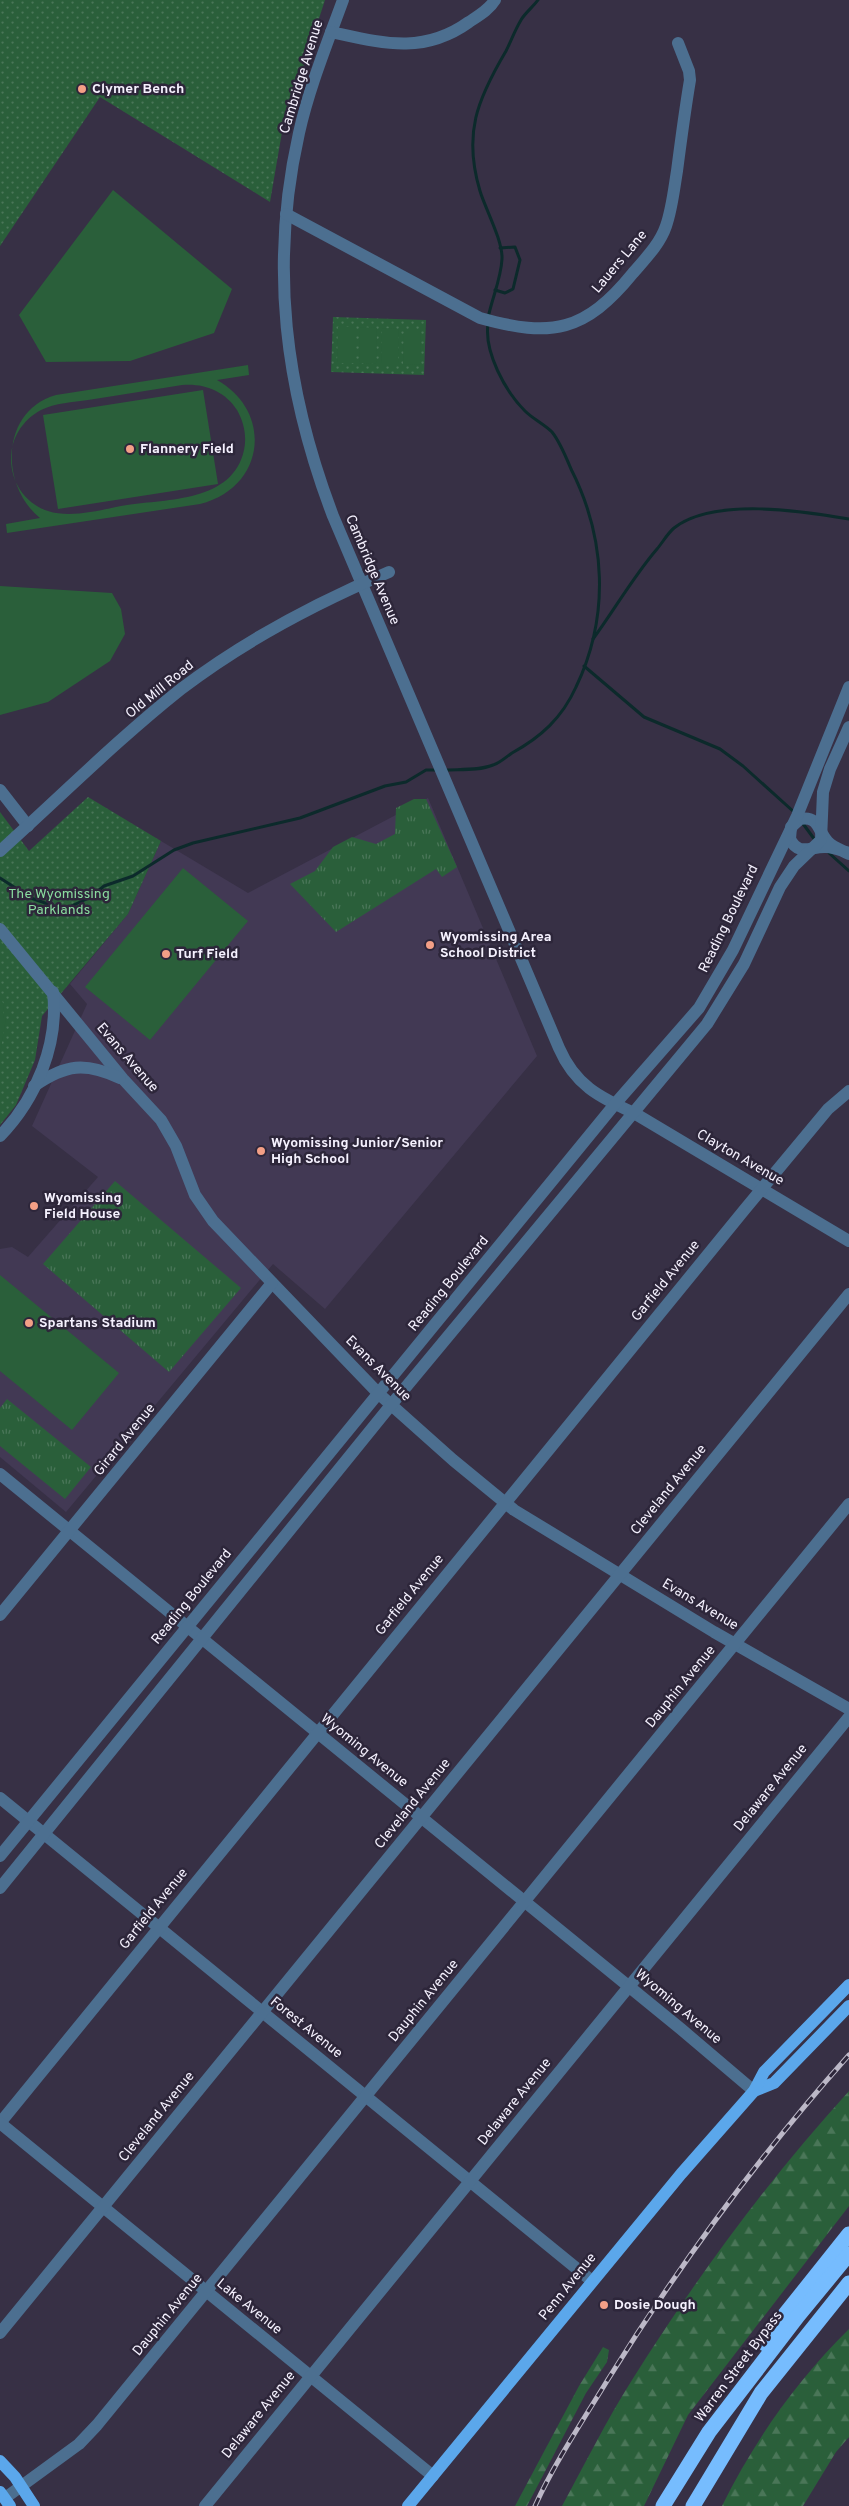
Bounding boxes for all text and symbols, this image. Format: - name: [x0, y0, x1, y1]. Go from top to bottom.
- street label: Cambridge Avenue: [277, 18, 327, 136]
- place label: Clymer Bench: [92, 81, 184, 98]
- marker: Clymer Bench: [76, 83, 88, 95]
- street label: Lauers Lane: [589, 227, 651, 297]
- place label: Flannery Field: [140, 441, 234, 458]
- marker: Flannery Field: [124, 443, 136, 455]
- street label: Cambridge Avenue: [341, 512, 403, 628]
- street label: Old Mill Road: [122, 657, 198, 723]
- street label: Reading Boulevard: [695, 862, 763, 976]
- park label: The Wyomissing Parklands: [8, 886, 110, 919]
- place label: Wyomissing Area School District: [440, 929, 552, 962]
- marker: Wyomissing Area School District: [424, 939, 436, 951]
- place label: Turf Field: [176, 946, 238, 963]
- marker: Turf Field: [160, 948, 172, 960]
- street label: Evans Avenue: [92, 1020, 162, 1096]
- street label: Clayton Avenue: [693, 1126, 787, 1190]
- place label: Wyomissing Junior/Senior High School: [271, 1135, 443, 1168]
- marker: Wyomissing Junior/Senior High School: [255, 1145, 267, 1157]
- place label: Wyomissing Field House: [44, 1190, 122, 1223]
- marker: Wyomissing Field House: [28, 1200, 40, 1212]
- street label: Reading Boulevard: [405, 1233, 493, 1335]
- street label: Garfield Avenue: [628, 1237, 704, 1325]
- place label: Spartans Stadium: [39, 1315, 156, 1332]
- marker: Spartans Stadium: [23, 1317, 35, 1329]
- street label: Evans Avenue: [342, 1333, 414, 1405]
- street label: Girard Avenue: [91, 1400, 159, 1480]
- street label: Cleveland Avenue: [627, 1441, 711, 1539]
- street label: Reading Boulevard: [148, 1546, 236, 1648]
- street label: Garfield Avenue: [372, 1551, 448, 1639]
- street label: Evans Avenue: [659, 1576, 741, 1634]
- street label: Dauphin Avenue: [642, 1642, 720, 1732]
- street label: Wyoming Avenue: [317, 1711, 411, 1791]
- street label: Delaware Avenue: [731, 1741, 811, 1835]
- street label: Cleveland Avenue: [371, 1755, 455, 1853]
- street label: Garfield Avenue: [116, 1865, 192, 1953]
- street label: Dauphin Avenue: [385, 1956, 463, 2046]
- street label: Wyoming Avenue: [631, 1966, 725, 2048]
- street label: Forest Avenue: [266, 1994, 346, 2062]
- street label: Delaware Avenue: [475, 2055, 555, 2149]
- street label: Cleveland Avenue: [115, 2068, 199, 2166]
- street label: Penn Avenue: [536, 2250, 600, 2324]
- street label: Dauphin Avenue: [129, 2270, 207, 2360]
- street label: Lake Avenue: [213, 2275, 285, 2339]
- place label: Dosie Dough: [614, 2297, 696, 2314]
- marker: Dosie Dough: [598, 2299, 610, 2311]
- street label: Warren Street Bypass: [692, 2308, 786, 2426]
- street label: Delaware Avenue: [219, 2368, 299, 2462]

